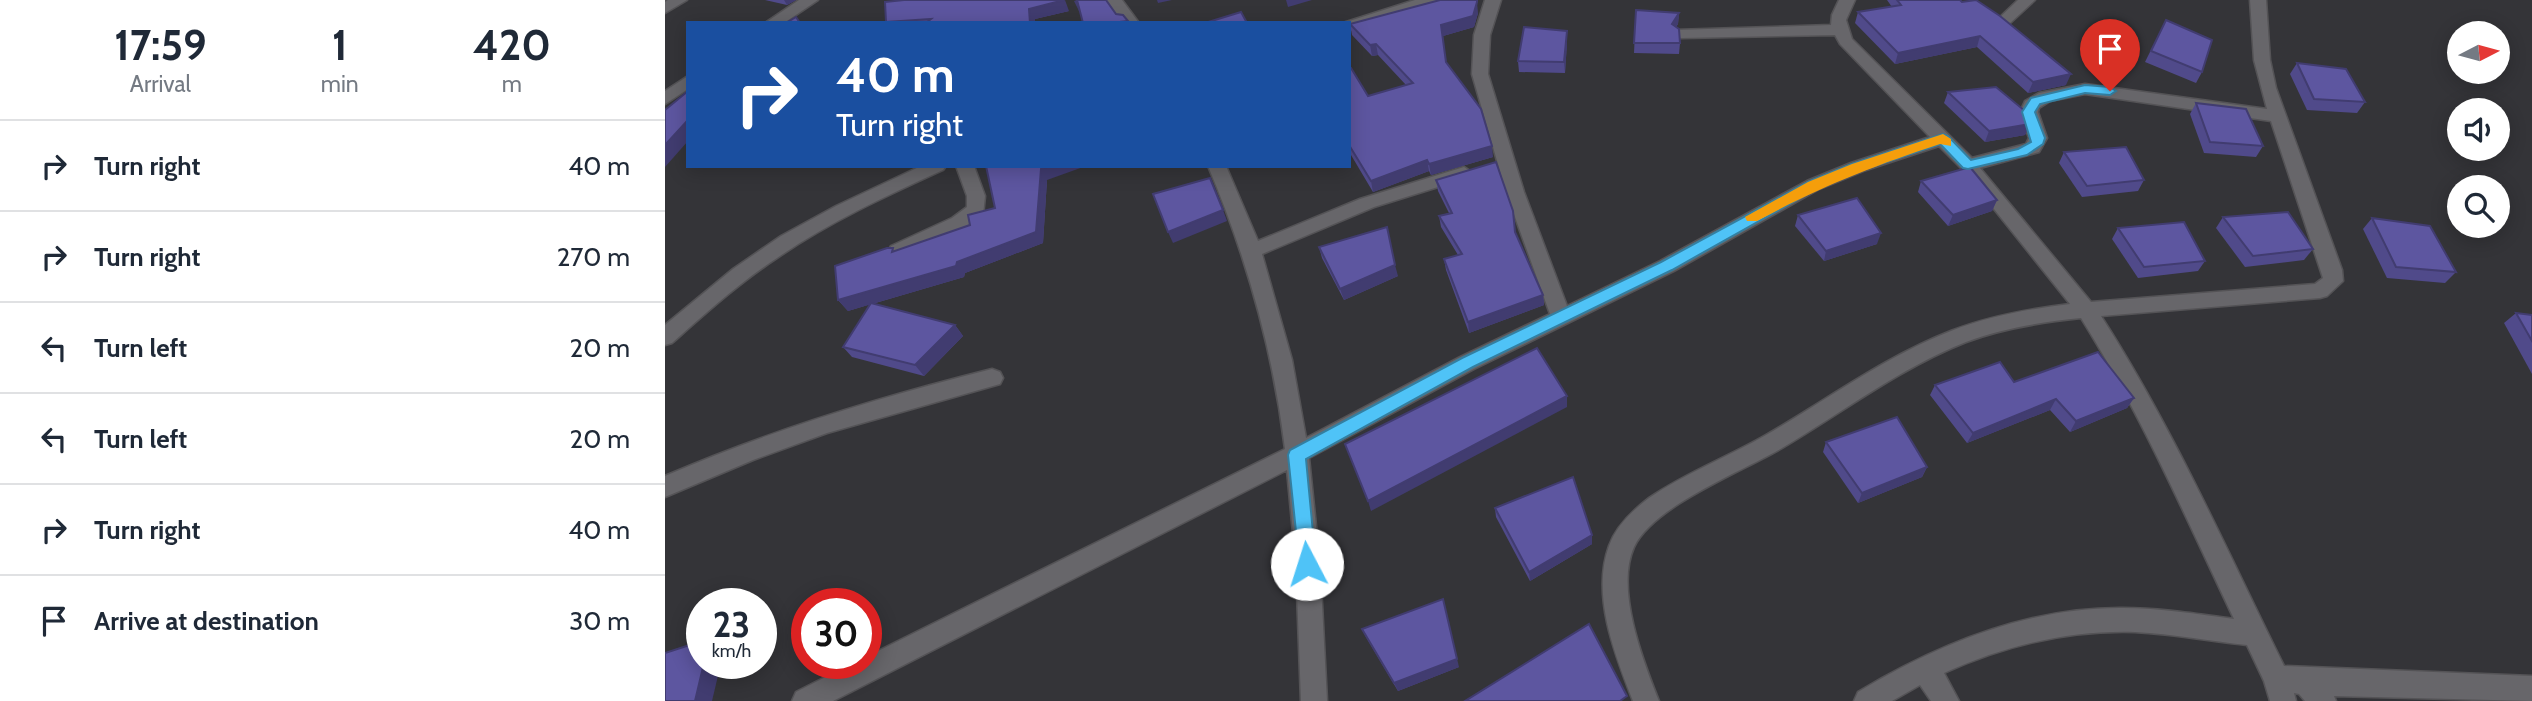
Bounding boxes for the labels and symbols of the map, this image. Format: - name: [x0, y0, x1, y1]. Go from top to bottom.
- pin: [2080, 19, 2140, 91]
- north arrow: [2447, 21, 2509, 84]
- position arrow: [1270, 527, 1344, 601]
- speed limit sign: 30: [791, 588, 882, 679]

